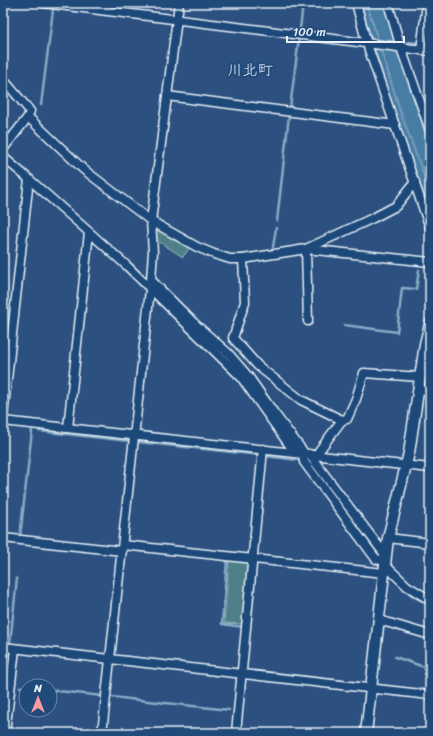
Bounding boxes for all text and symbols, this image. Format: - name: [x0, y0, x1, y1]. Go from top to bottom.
- scale bar: [287, 18, 404, 44]
- text: 100 m: [293, 21, 326, 43]
- district label: 川北町: [227, 57, 273, 83]
- north arrow: [18, 678, 58, 718]
- text: N: [33, 679, 42, 698]

